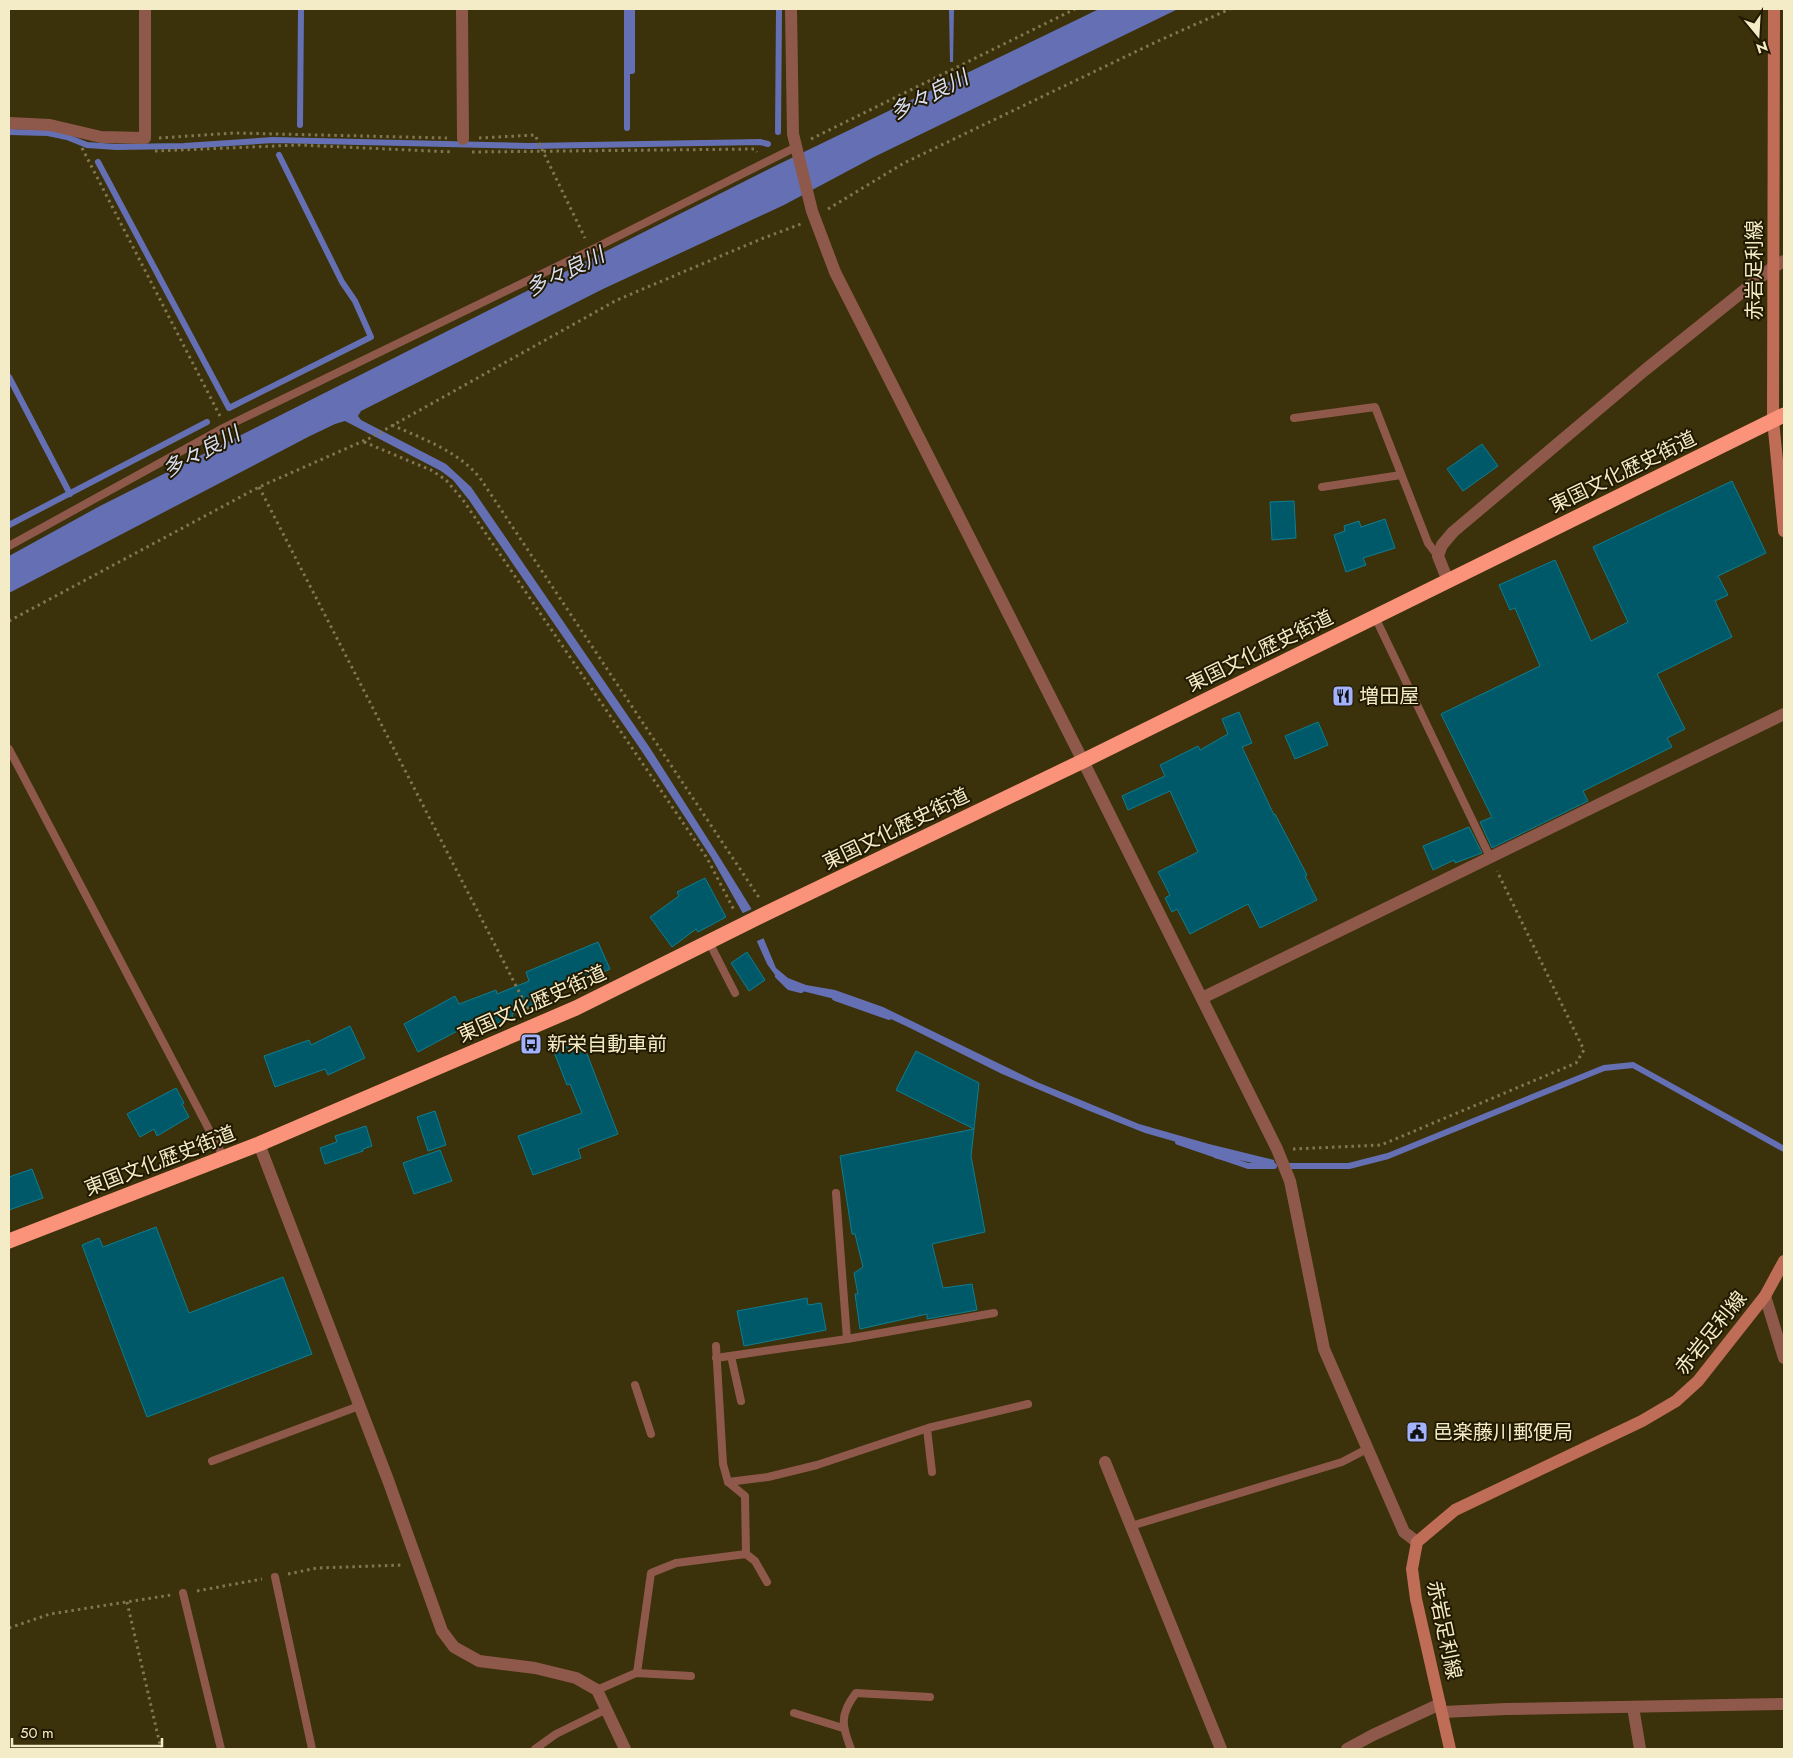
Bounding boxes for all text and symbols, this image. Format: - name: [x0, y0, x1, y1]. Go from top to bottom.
- north arrow: [1733, 10, 1783, 60]
- text: N: [1754, 36, 1770, 59]
- water label: 多々良川: [885, 62, 975, 127]
- street label: 赤岩足利線: [1740, 220, 1769, 320]
- water label: 多々良川: [521, 239, 611, 304]
- water label: 多々良川: [157, 418, 247, 485]
- street label: 東国文化歴史街道: [1545, 424, 1701, 520]
- street label: 東国文化歴史街道: [1182, 603, 1338, 699]
- place label: 増田屋: [1359, 682, 1419, 711]
- restaurant icon: 増田屋: [1331, 684, 1355, 708]
- street label: 東国文化歴史街道: [818, 781, 974, 877]
- street label: 東国文化歴史街道: [453, 958, 611, 1050]
- place label: 新栄自動車前: [547, 1030, 667, 1059]
- bus stop icon: 新栄自動車前: [519, 1032, 543, 1056]
- street label: 東国文化歴史街道: [80, 1119, 240, 1203]
- street label: 赤岩足利線: [1668, 1285, 1754, 1381]
- place label: 邑楽藤川郵便局: [1433, 1418, 1573, 1447]
- public building icon: 邑楽藤川郵便局: [1405, 1420, 1429, 1444]
- street label: 赤岩足利線: [1419, 1578, 1469, 1682]
- scale bar: [12, 1716, 162, 1748]
- text: 50 m: [20, 1722, 54, 1744]

